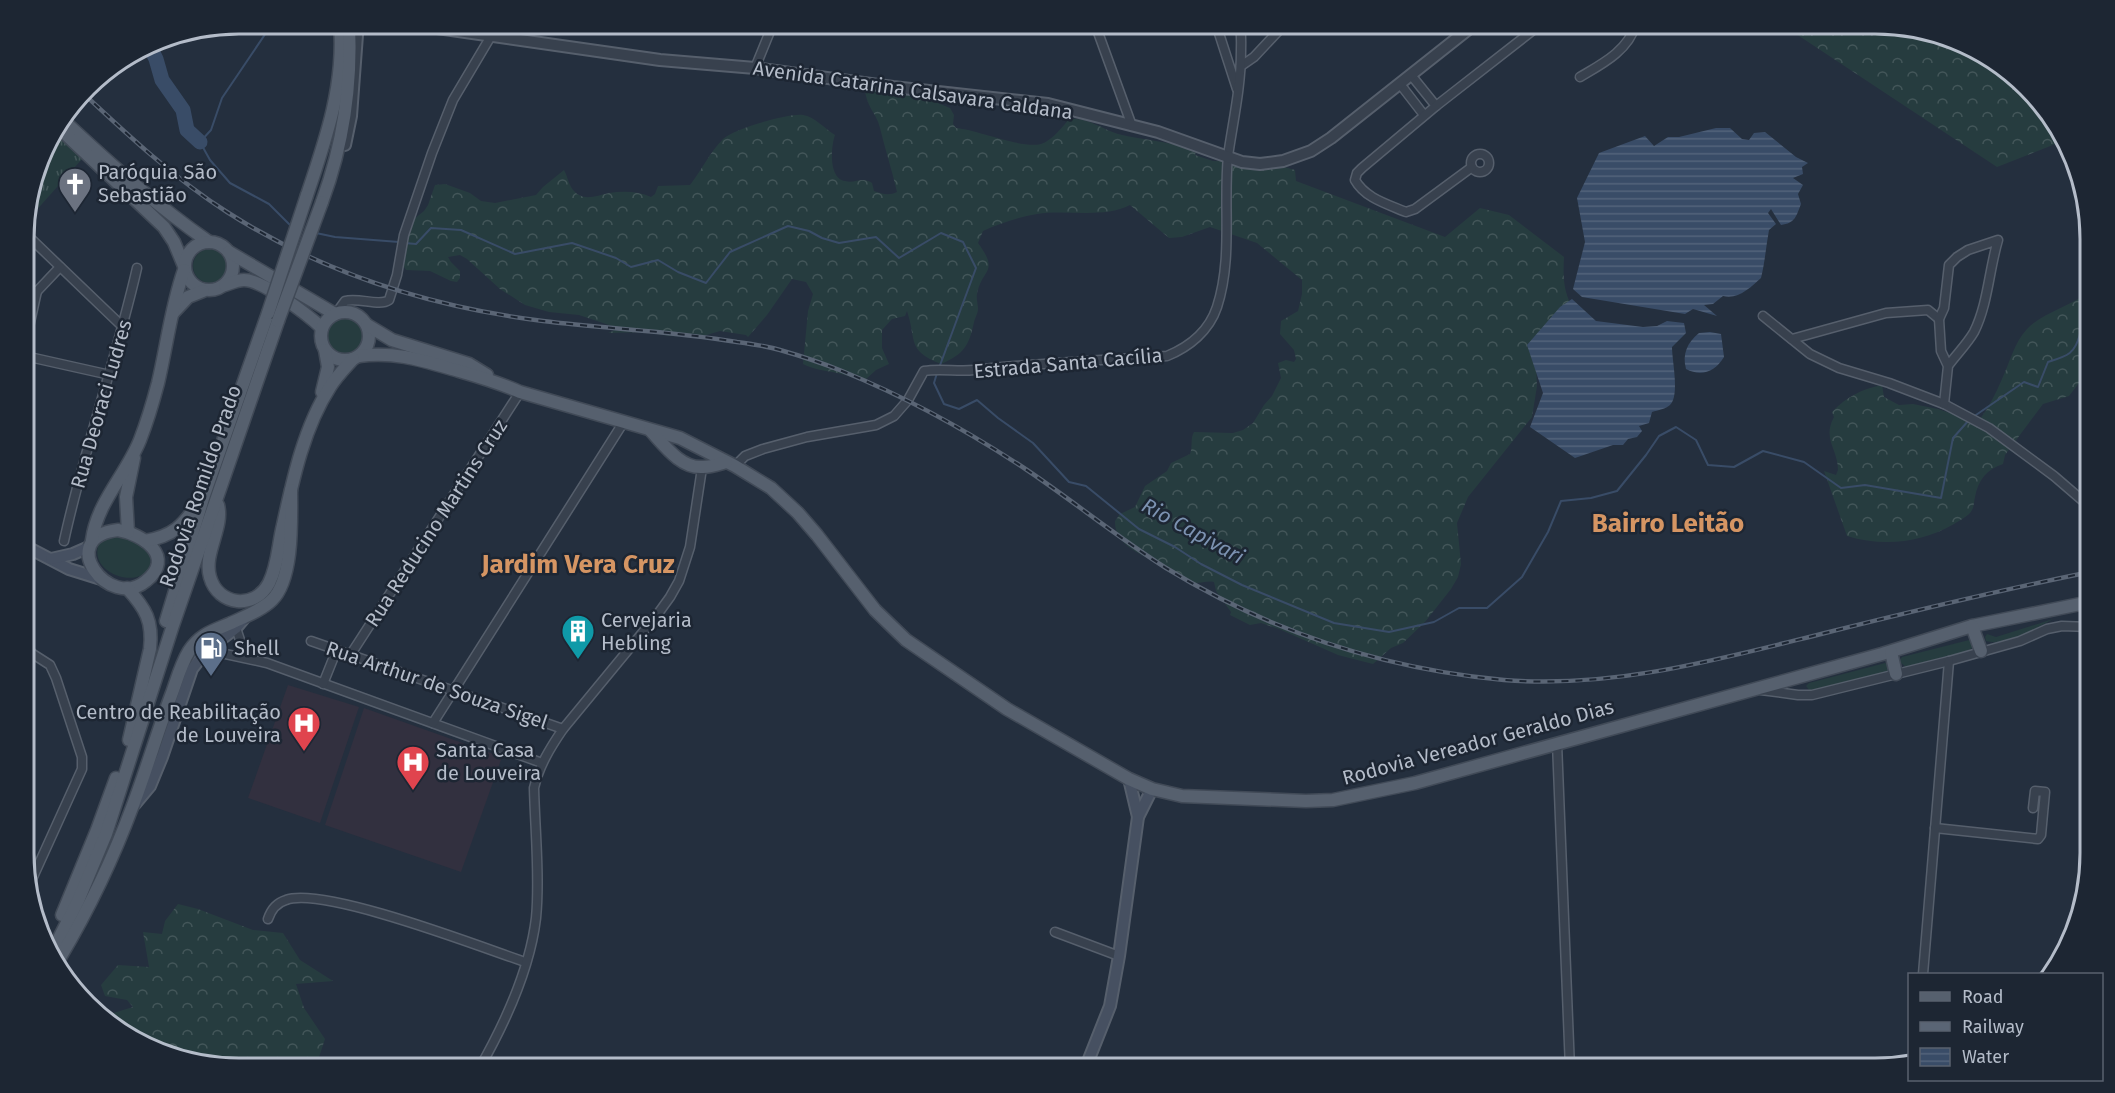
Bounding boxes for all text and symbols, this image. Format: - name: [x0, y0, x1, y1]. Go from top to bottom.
- street label: Avenida Catarina Calsavara Caldana: [752, 56, 1074, 124]
- place label: Paróquia São Sebastião: [98, 160, 217, 207]
- church icon: Paróquia São Sebastião: [57, 166, 93, 213]
- street label: Rua Deoraci Ludres: [65, 317, 137, 491]
- street label: Estrada Santa Cacília: [973, 343, 1163, 383]
- street label: Rodovia Romildo Prado: [154, 382, 246, 590]
- street label: Rua Reducino Martins Cruz: [360, 415, 512, 631]
- water label: Rio Capivari: [1137, 492, 1249, 570]
- district label: Bairro Leitão: [1592, 508, 1744, 539]
- district label: Jardim Vera Cruz: [480, 549, 675, 580]
- place label: Cervejaria Hebling: [601, 608, 692, 655]
- building icon: Cervejaria Hebling: [560, 613, 596, 660]
- fuel station icon: Shell: [193, 630, 229, 677]
- place label: Shell: [234, 636, 279, 660]
- street label: Rua Arthur de Souza Sigel: [323, 636, 551, 734]
- street label: Rodovia Vereador Geraldo Dias: [1340, 694, 1616, 790]
- place label: Centro de Reabilitação de Louveira: [76, 700, 281, 747]
- hospital icon: Centro de Reabilitação de Louveira: [286, 705, 322, 752]
- place label: Santa Casa de Louveira: [436, 738, 541, 785]
- hospital icon: Santa Casa de Louveira: [395, 744, 431, 791]
- legend: [1908, 973, 2103, 1081]
- text: Road: [1962, 986, 2004, 1008]
- text: Railway: [1962, 1016, 2024, 1038]
- text: Water: [1962, 1046, 2009, 1068]

